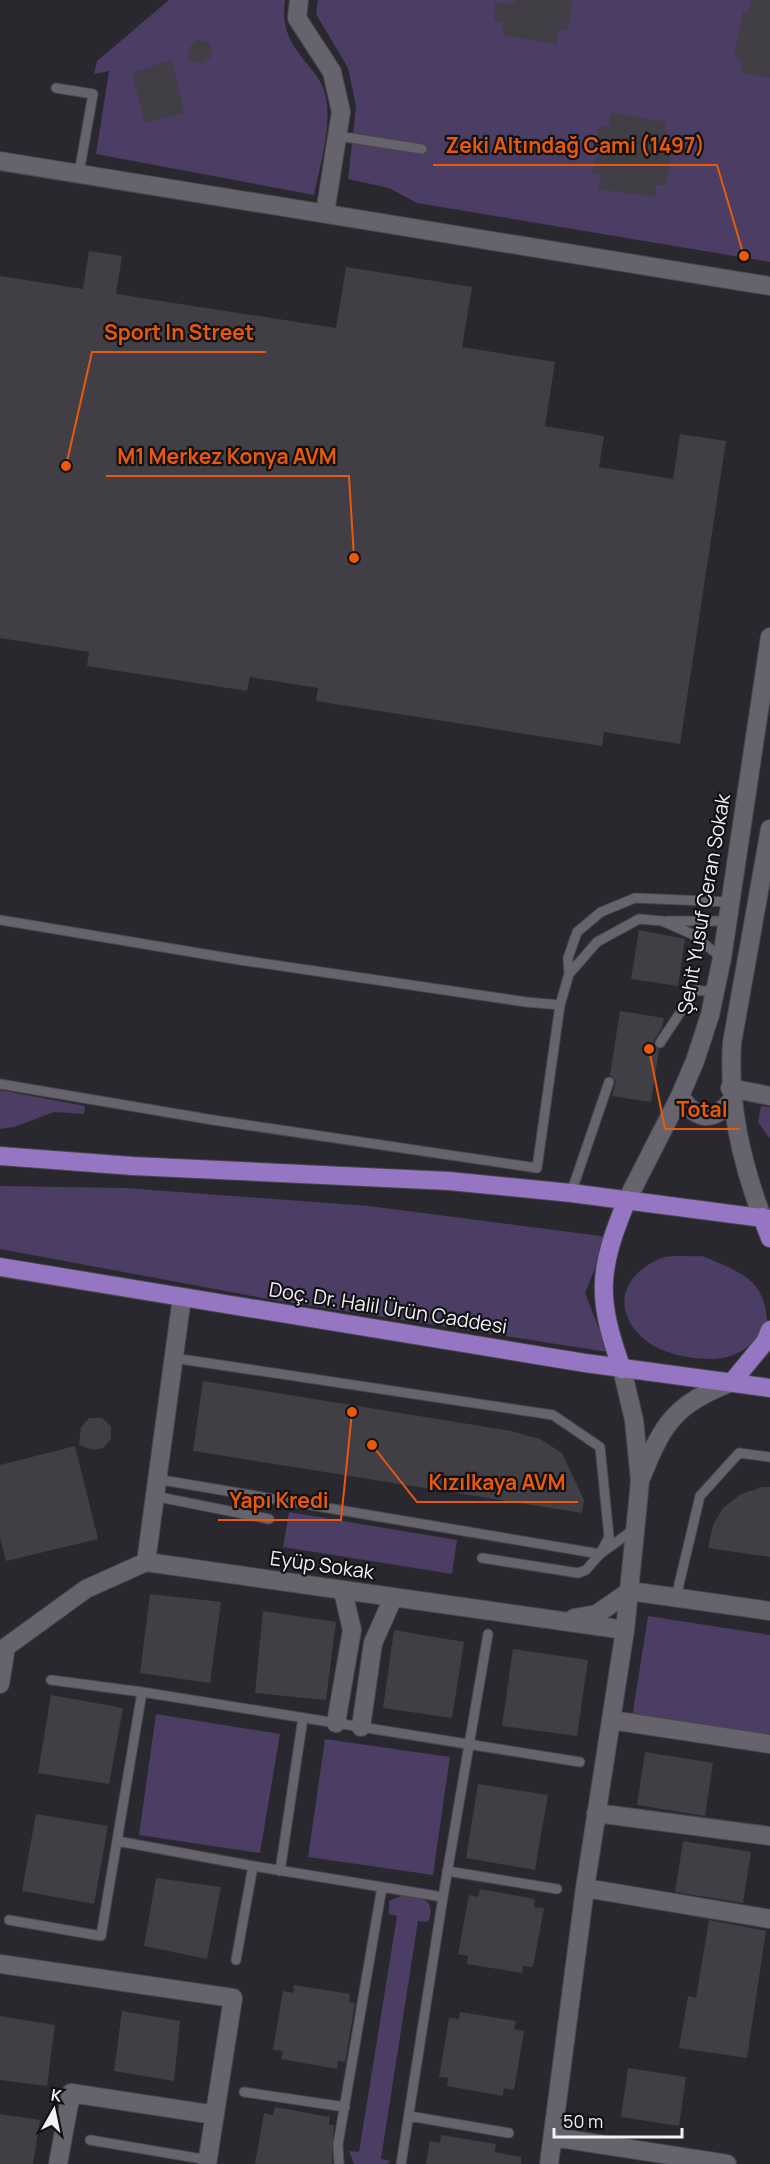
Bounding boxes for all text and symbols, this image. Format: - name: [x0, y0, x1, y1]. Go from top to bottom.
- callout: Zeki Altındağ Cami (1497): [433, 126, 717, 165]
- text: Zeki Altındağ Cami (1497): [445, 131, 705, 159]
- callout: Sport In Street: [92, 313, 266, 352]
- text: Sport In Street: [104, 318, 254, 346]
- callout: M1 Merkez Konya AVM: [106, 437, 349, 476]
- text: M1 Merkez Konya AVM: [117, 442, 337, 470]
- street label: Şehit Yusuf Ceran Sokak: [671, 791, 736, 1016]
- callout: Total: [665, 1090, 740, 1129]
- text: Total: [676, 1095, 728, 1123]
- street label: Doç. Dr. Halil Ürün Caddesi: [267, 1275, 509, 1340]
- callout: Kızılkaya AVM: [417, 1463, 578, 1502]
- text: Kızılkaya AVM: [429, 1468, 565, 1496]
- callout: Yapı Kredi: [218, 1481, 341, 1520]
- text: Yapı Kredi: [229, 1486, 329, 1514]
- street label: Eyüp Sokak: [268, 1544, 377, 1585]
- north arrow: [24, 2080, 84, 2140]
- text: K: [50, 2084, 64, 2107]
- scale bar: [554, 2101, 682, 2139]
- text: 50 m: [563, 2109, 603, 2133]

